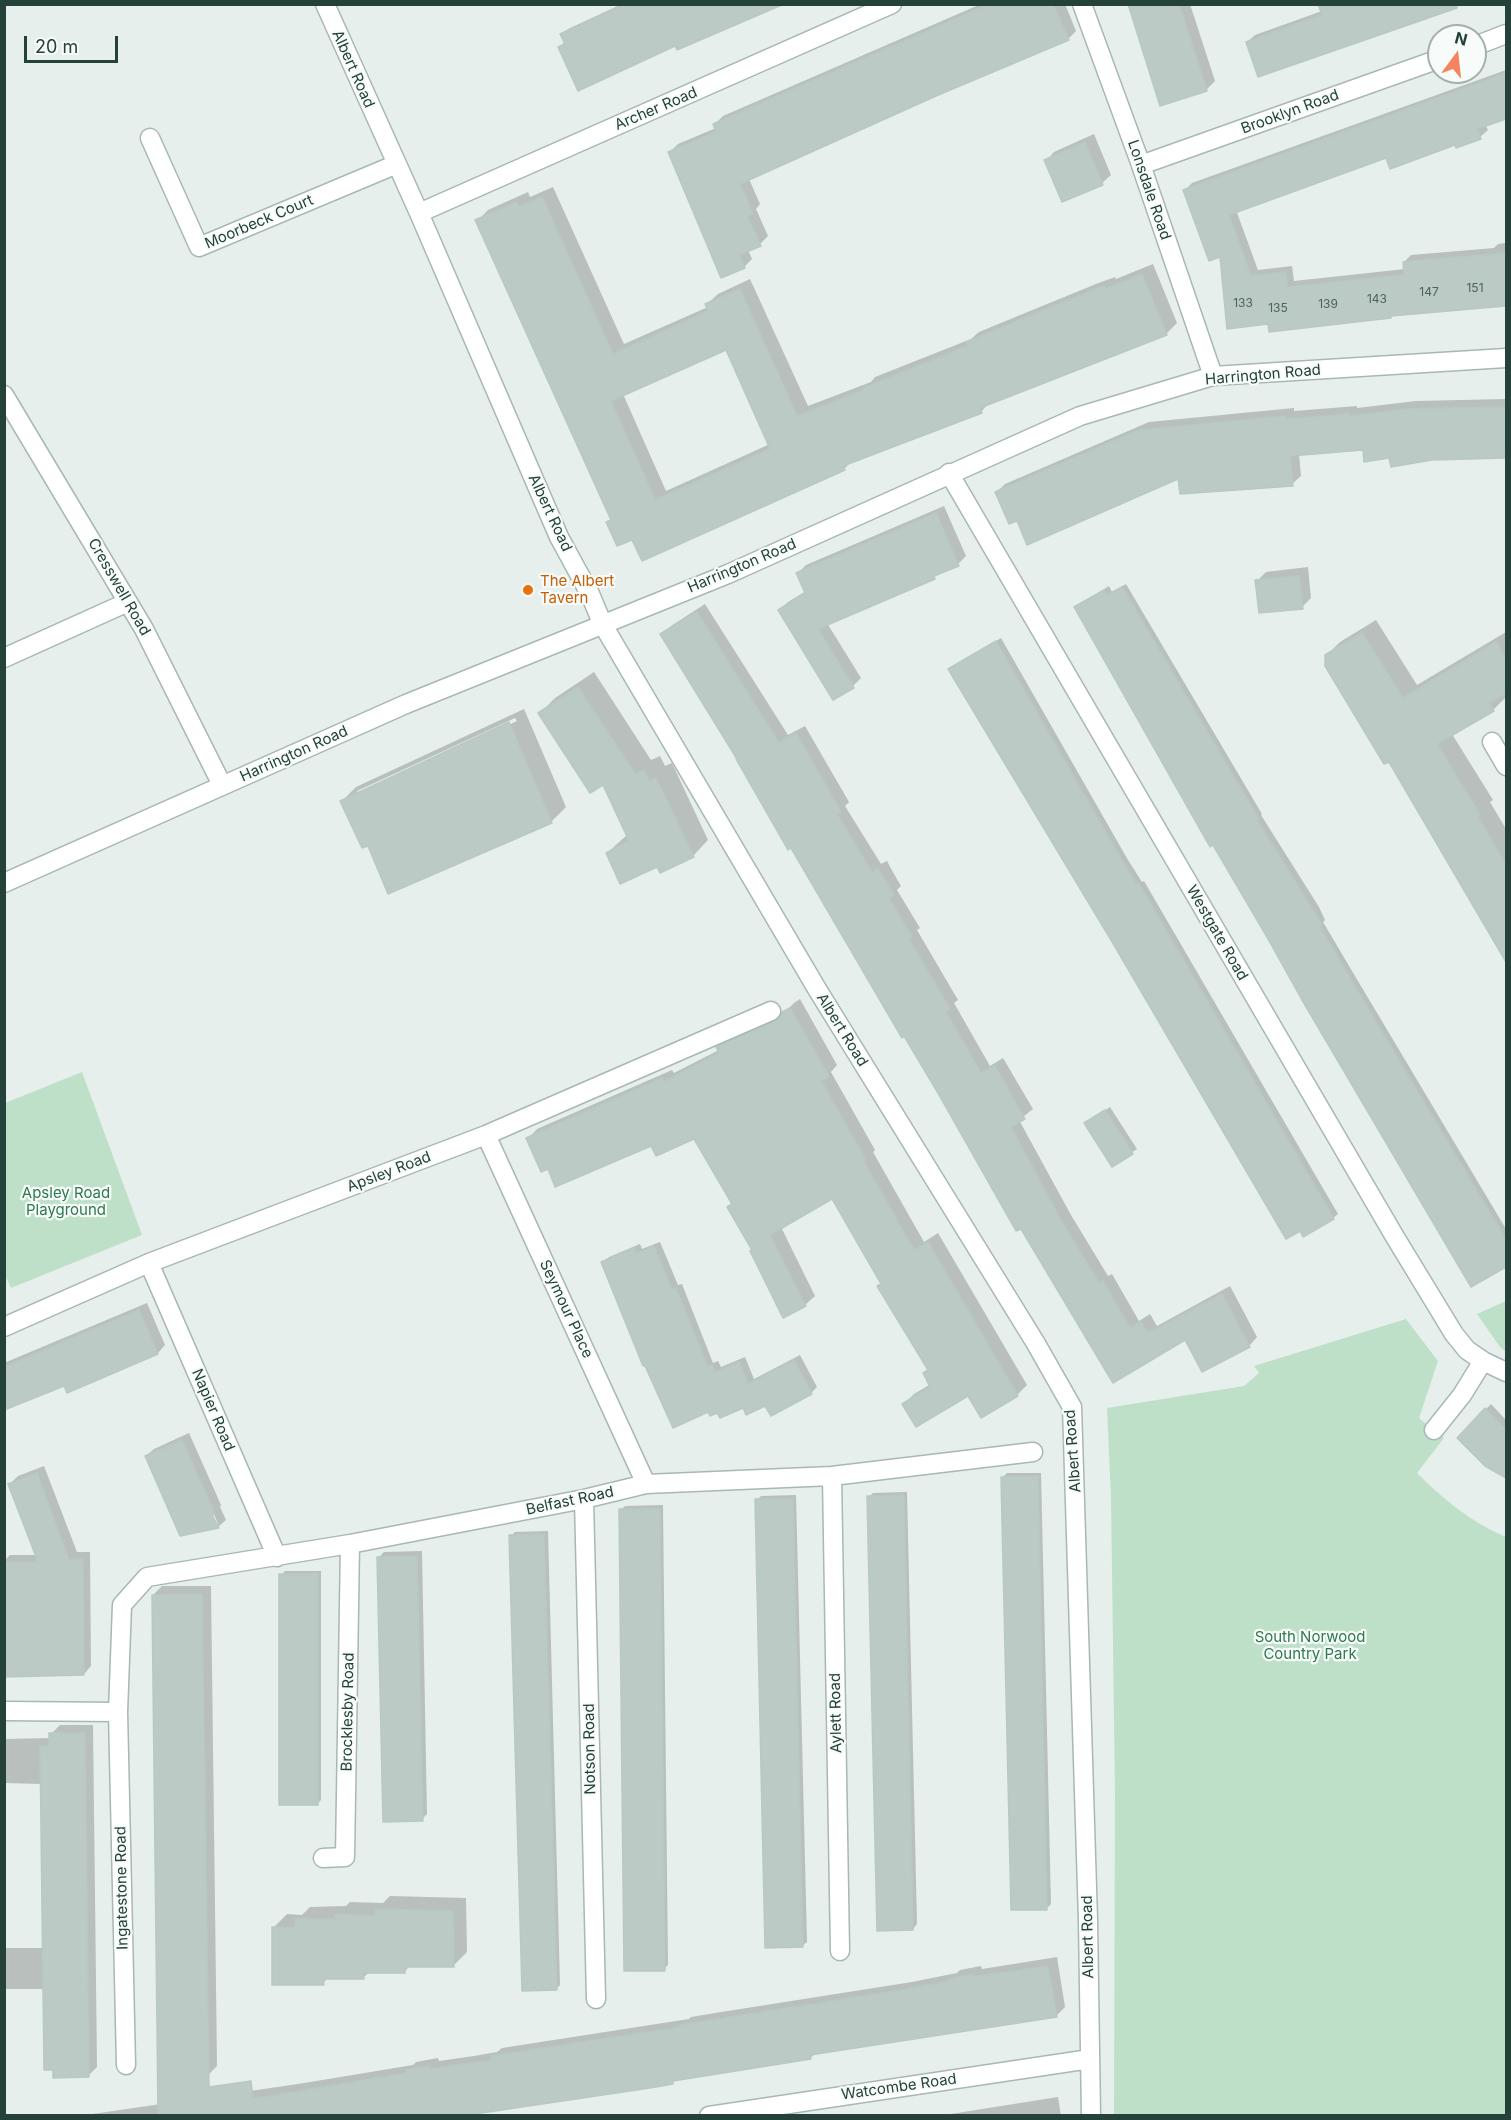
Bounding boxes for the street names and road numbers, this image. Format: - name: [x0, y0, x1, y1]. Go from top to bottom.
- street label: Albert Road: [328, 27, 378, 111]
- street label: Archer Road: [612, 84, 700, 134]
- street label: Brooklyn Road: [1239, 86, 1341, 138]
- street label: Lonsdale Road: [1123, 138, 1175, 242]
- street label: Moorbeck Court: [202, 191, 316, 253]
- street label: Harrington Road: [1204, 361, 1322, 389]
- street label: Albert Road: [524, 472, 576, 554]
- street label: Cresswell Road: [84, 535, 154, 639]
- street label: Harrington Road: [685, 535, 799, 597]
- street label: Harrington Road: [237, 722, 351, 786]
- street label: Westgate Road: [1182, 882, 1252, 984]
- street label: Albert Road: [812, 990, 872, 1070]
- street label: Apsley Road: [345, 1148, 433, 1196]
- street label: Seymour Place: [535, 1257, 597, 1361]
- street label: Napier Road: [188, 1366, 238, 1454]
- street label: Albert Road: [1061, 1409, 1085, 1493]
- street label: Belfast Road: [525, 1483, 615, 1519]
- street label: Brocklesby Road: [338, 1652, 358, 1772]
- street label: Aylett Road: [826, 1673, 846, 1753]
- street label: Notson Road: [580, 1703, 600, 1795]
- street label: Ingatestone Road: [112, 1826, 132, 1950]
- street label: Albert Road: [1078, 1895, 1098, 1979]
- street label: Watcombe Road: [840, 2070, 958, 2104]

